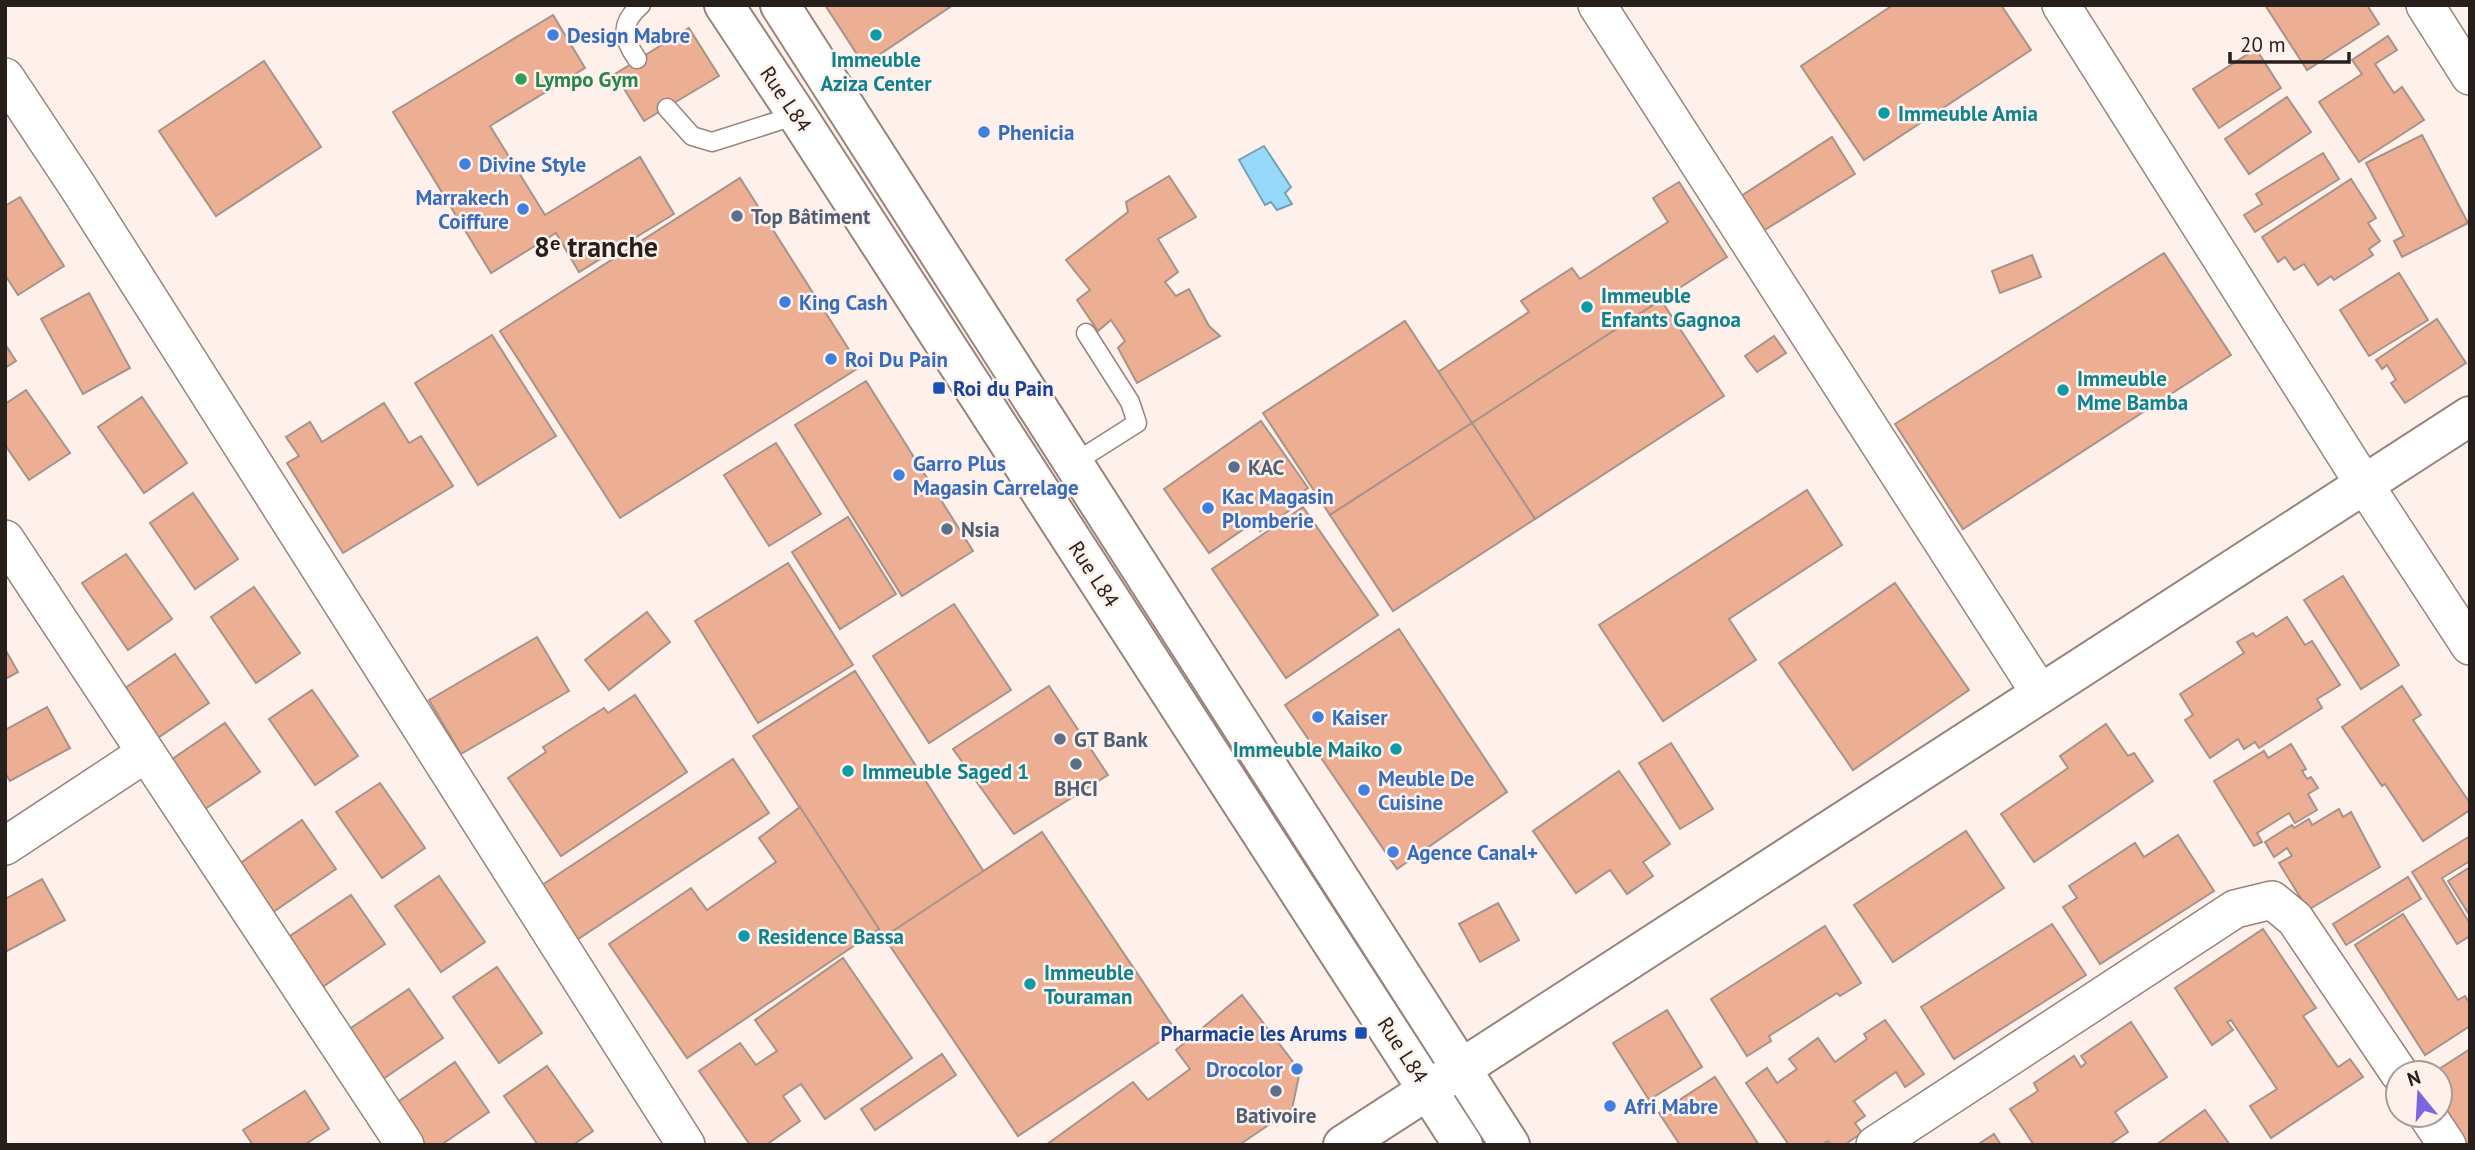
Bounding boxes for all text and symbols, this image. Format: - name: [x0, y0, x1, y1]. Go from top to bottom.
- scale bar: [2230, 21, 2349, 65]
- place label: Design Mabre: [567, 22, 690, 49]
- marker: Design Mabre: [545, 27, 561, 43]
- marker: Immeuble Aziza Center: [868, 27, 884, 43]
- text: 20 m: [2240, 31, 2286, 58]
- place label: Immeuble Aziza Center: [820, 46, 932, 97]
- street label: Rue L84: [754, 61, 818, 137]
- place label: Lympo Gym: [535, 66, 638, 93]
- marker: Lympo Gym: [513, 71, 529, 87]
- place label: Immeuble Amia: [1898, 100, 2038, 127]
- marker: Immeuble Amia: [1876, 105, 1892, 121]
- place label: Phenicia: [998, 119, 1074, 146]
- marker: Phenicia: [976, 124, 992, 140]
- place label: Divine Style: [479, 151, 586, 178]
- marker: Divine Style: [457, 156, 473, 172]
- place label: Marrakech Coiffure: [415, 184, 509, 235]
- marker: Marrakech Coiffure: [515, 201, 531, 217]
- place label: Top Bâtiment: [751, 203, 871, 230]
- marker: Top Bâtiment: [729, 208, 745, 224]
- district label: 8ᵉ tranche: [534, 228, 658, 265]
- place label: Immeuble Enfants Gagnoa: [1601, 282, 1741, 333]
- place label: King Cash: [799, 289, 888, 316]
- marker: King Cash: [777, 294, 793, 310]
- marker: Immeuble Enfants Gagnoa: [1579, 299, 1595, 315]
- place label: Roi Du Pain: [845, 346, 948, 373]
- marker: Roi Du Pain: [823, 351, 839, 367]
- place label: Immeuble Mme Bamba: [2077, 365, 2188, 416]
- place label: Roi du Pain: [953, 375, 1054, 402]
- marker: Roi du Pain: [931, 380, 947, 396]
- marker: Immeuble Mme Bamba: [2055, 382, 2071, 398]
- place label: Garro Plus Magasin Carrelage: [913, 450, 1079, 501]
- place label: KAC: [1248, 454, 1284, 481]
- marker: KAC: [1226, 459, 1242, 475]
- marker: Garro Plus Magasin Carrelage: [891, 467, 907, 483]
- place label: Kac Magasin Plomberie: [1222, 483, 1334, 534]
- marker: Kac Magasin Plomberie: [1200, 500, 1216, 516]
- place label: Nsia: [961, 516, 1000, 543]
- marker: Nsia: [939, 521, 955, 537]
- street label: Rue L84: [1063, 536, 1125, 612]
- place label: Kaiser: [1332, 704, 1388, 731]
- marker: Kaiser: [1310, 709, 1326, 725]
- place label: GT Bank: [1074, 726, 1148, 753]
- marker: GT Bank: [1052, 731, 1068, 747]
- place label: Immeuble Maiko: [1233, 736, 1382, 763]
- marker: Immeuble Maiko: [1388, 741, 1404, 757]
- marker: BHCI: [1068, 756, 1084, 772]
- place label: Immeuble Saged 1: [862, 758, 1029, 785]
- marker: Immeuble Saged 1: [840, 763, 856, 779]
- place label: Meuble De Cuisine: [1378, 765, 1474, 816]
- place label: BHCI: [1054, 775, 1098, 802]
- marker: Meuble De Cuisine: [1356, 782, 1372, 798]
- place label: Agence Canal+: [1407, 839, 1538, 866]
- marker: Agence Canal+: [1385, 844, 1401, 860]
- place label: Residence Bassa: [758, 923, 904, 950]
- marker: Residence Bassa: [736, 928, 752, 944]
- place label: Immeuble Touraman: [1044, 959, 1134, 1010]
- marker: Immeuble Touraman: [1022, 976, 1038, 992]
- street label: Rue L84: [1372, 1012, 1434, 1088]
- place label: Pharmacie les Arums: [1160, 1020, 1347, 1047]
- marker: Pharmacie les Arums: [1353, 1025, 1369, 1041]
- place label: Drocolor: [1206, 1056, 1284, 1083]
- north arrow: [2384, 1059, 2454, 1129]
- marker: Drocolor: [1289, 1061, 1305, 1077]
- text: N: [2404, 1064, 2423, 1091]
- marker: Bativoire: [1268, 1083, 1284, 1099]
- place label: Afri Mabre: [1624, 1093, 1718, 1120]
- marker: Afri Mabre: [1602, 1098, 1618, 1114]
- place label: Bativoire: [1236, 1102, 1316, 1129]

